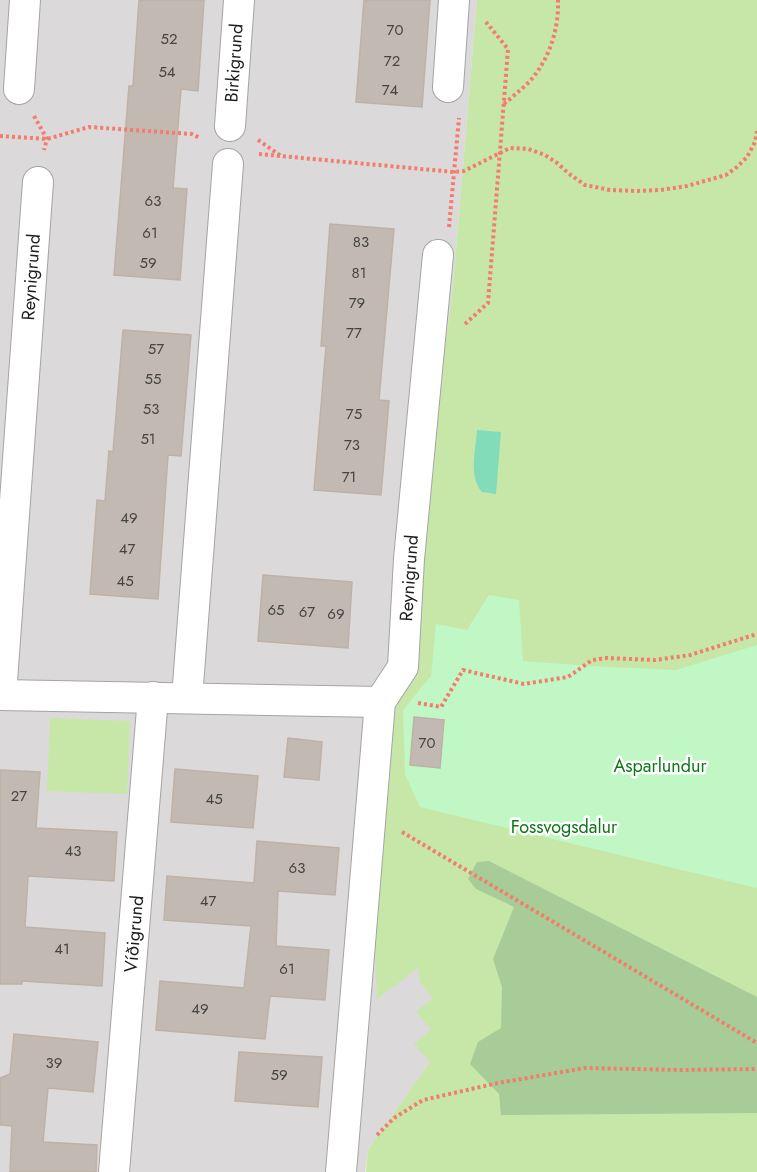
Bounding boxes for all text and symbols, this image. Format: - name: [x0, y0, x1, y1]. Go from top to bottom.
- house number: 70: [387, 19, 403, 41]
- street label: Birkigrund: [218, 23, 250, 103]
- house number: 52: [161, 28, 178, 50]
- house number: 72: [384, 50, 400, 72]
- house number: 54: [158, 61, 176, 83]
- house number: 74: [382, 79, 399, 101]
- house number: 63: [145, 190, 161, 212]
- house number: 61: [142, 222, 158, 244]
- house number: 83: [353, 231, 369, 253]
- street label: Reynigrund: [15, 233, 47, 321]
- house number: 59: [139, 252, 157, 274]
- house number: 81: [352, 262, 366, 284]
- house number: 79: [349, 292, 365, 314]
- house number: 77: [346, 322, 362, 344]
- house number: 57: [148, 338, 164, 360]
- house number: 55: [145, 368, 161, 390]
- house number: 53: [143, 398, 159, 420]
- house number: 75: [346, 403, 362, 425]
- house number: 51: [140, 428, 156, 450]
- house number: 73: [344, 434, 360, 456]
- house number: 71: [342, 466, 356, 488]
- house number: 49: [120, 507, 138, 529]
- street label: Reynigrund: [393, 534, 425, 622]
- house number: 47: [119, 538, 135, 560]
- house number: 45: [116, 570, 134, 592]
- house number: 65: [267, 599, 285, 621]
- house number: 67: [299, 601, 315, 623]
- house number: 69: [327, 603, 345, 625]
- house number: 70: [419, 732, 435, 754]
- park label: Asparlundur: [613, 753, 707, 779]
- house number: 27: [11, 785, 27, 807]
- house number: 45: [205, 788, 223, 810]
- park label: Fossvogsdalur: [511, 814, 618, 840]
- house number: 43: [65, 840, 81, 862]
- house number: 63: [289, 857, 305, 879]
- house number: 47: [200, 890, 216, 912]
- street label: Víðigrund: [118, 894, 150, 974]
- house number: 41: [54, 938, 70, 960]
- house number: 61: [279, 958, 295, 980]
- house number: 49: [191, 998, 209, 1020]
- house number: 39: [46, 1052, 62, 1074]
- house number: 59: [270, 1064, 288, 1086]

